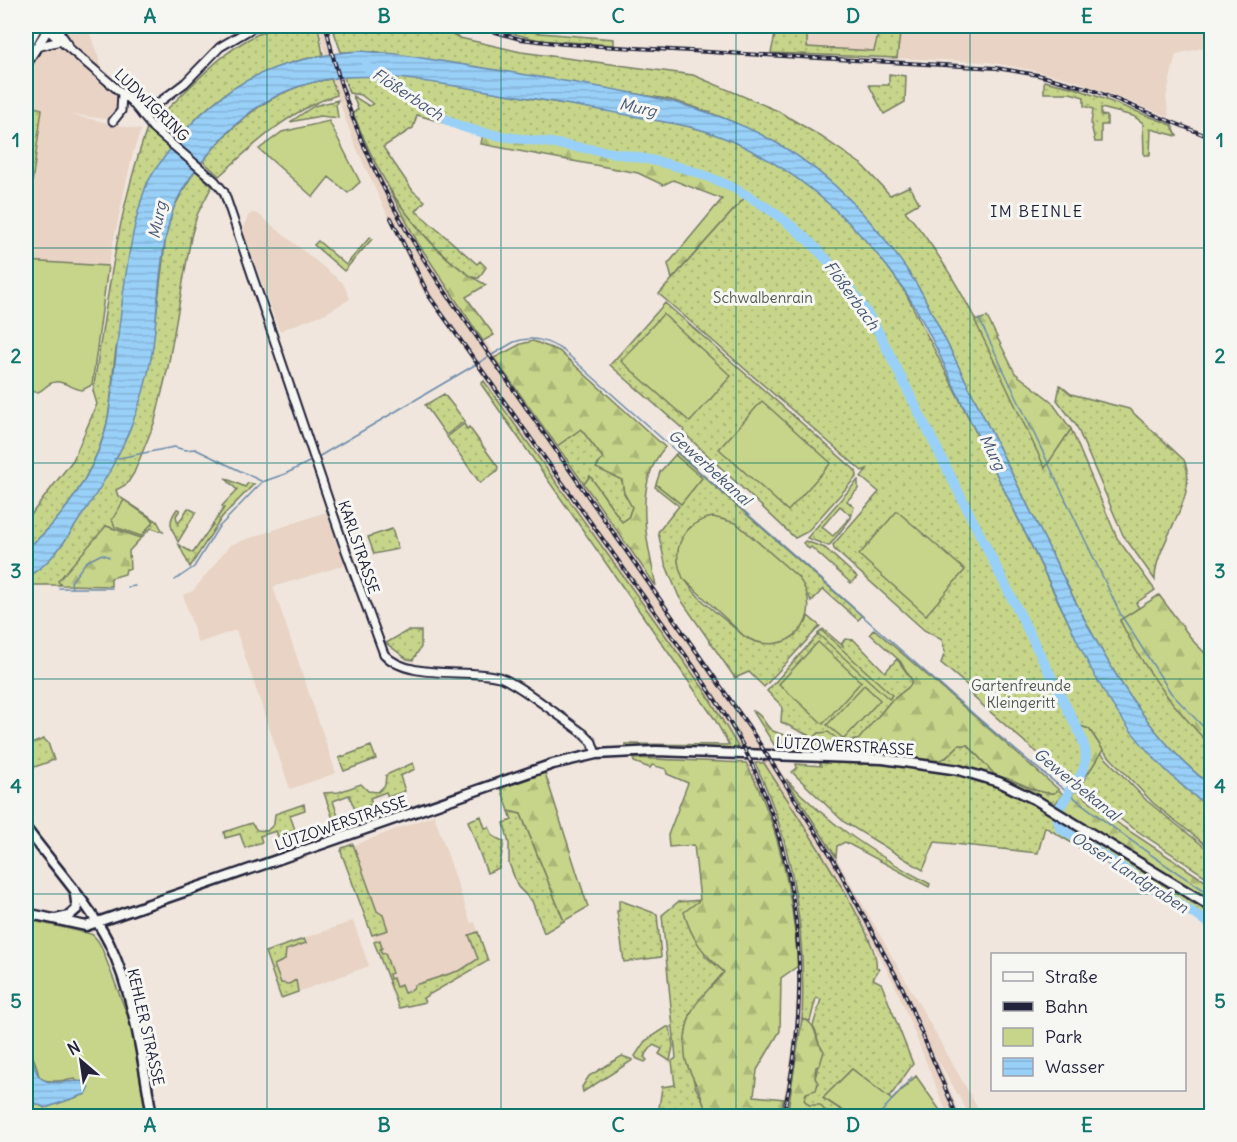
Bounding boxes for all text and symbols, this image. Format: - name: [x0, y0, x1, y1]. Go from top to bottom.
- text: A: [144, 3, 157, 28]
- text: B: [377, 3, 391, 28]
- text: C: [611, 3, 625, 28]
- text: D: [846, 3, 860, 28]
- text: E: [1081, 3, 1093, 28]
- water label: Flößerbach: [369, 64, 448, 125]
- street label: LUDWIGRING: [111, 65, 193, 145]
- water label: Murg: [618, 93, 659, 121]
- text: 1: [12, 127, 20, 152]
- text: 1: [1216, 127, 1224, 152]
- water label: Murg: [144, 199, 171, 240]
- district label: IM BEINLE: [990, 201, 1084, 221]
- water label: Flößerbach: [820, 256, 884, 334]
- park label: Schwalbenrain: [713, 288, 813, 307]
- text: 2: [11, 343, 22, 368]
- text: 2: [1215, 343, 1226, 368]
- water label: Gewerbekanal: [664, 425, 757, 511]
- water label: Murg: [976, 431, 1011, 474]
- street label: KARLSTRASSE: [334, 498, 384, 596]
- text: 3: [10, 558, 22, 583]
- text: 3: [1214, 558, 1226, 583]
- park label: Gartenfreunde Kleingeritt: [971, 676, 1071, 712]
- street label: LÜTZOWERSTRASSE: [775, 733, 915, 759]
- water label: Gewerbekanal: [1030, 743, 1126, 826]
- text: 4: [10, 773, 22, 798]
- text: 4: [1214, 773, 1226, 798]
- street label: LÜTZOWERSTRASSE: [272, 791, 410, 855]
- water label: Ooser Landgraben: [1068, 827, 1193, 918]
- legend: [991, 953, 1186, 1091]
- text: Straße: [1045, 965, 1098, 988]
- street label: KEHLER STRASSE: [123, 967, 169, 1088]
- text: 5: [10, 988, 22, 1013]
- text: 5: [1214, 988, 1226, 1013]
- text: Bahn: [1045, 995, 1088, 1018]
- text: Park: [1045, 1025, 1082, 1048]
- north arrow: [51, 1031, 111, 1091]
- text: N: [64, 1036, 83, 1059]
- text: Wasser: [1045, 1055, 1105, 1078]
- text: A: [144, 1112, 157, 1137]
- text: B: [377, 1112, 391, 1137]
- text: C: [611, 1112, 625, 1137]
- text: D: [846, 1112, 860, 1137]
- text: E: [1081, 1112, 1093, 1137]

